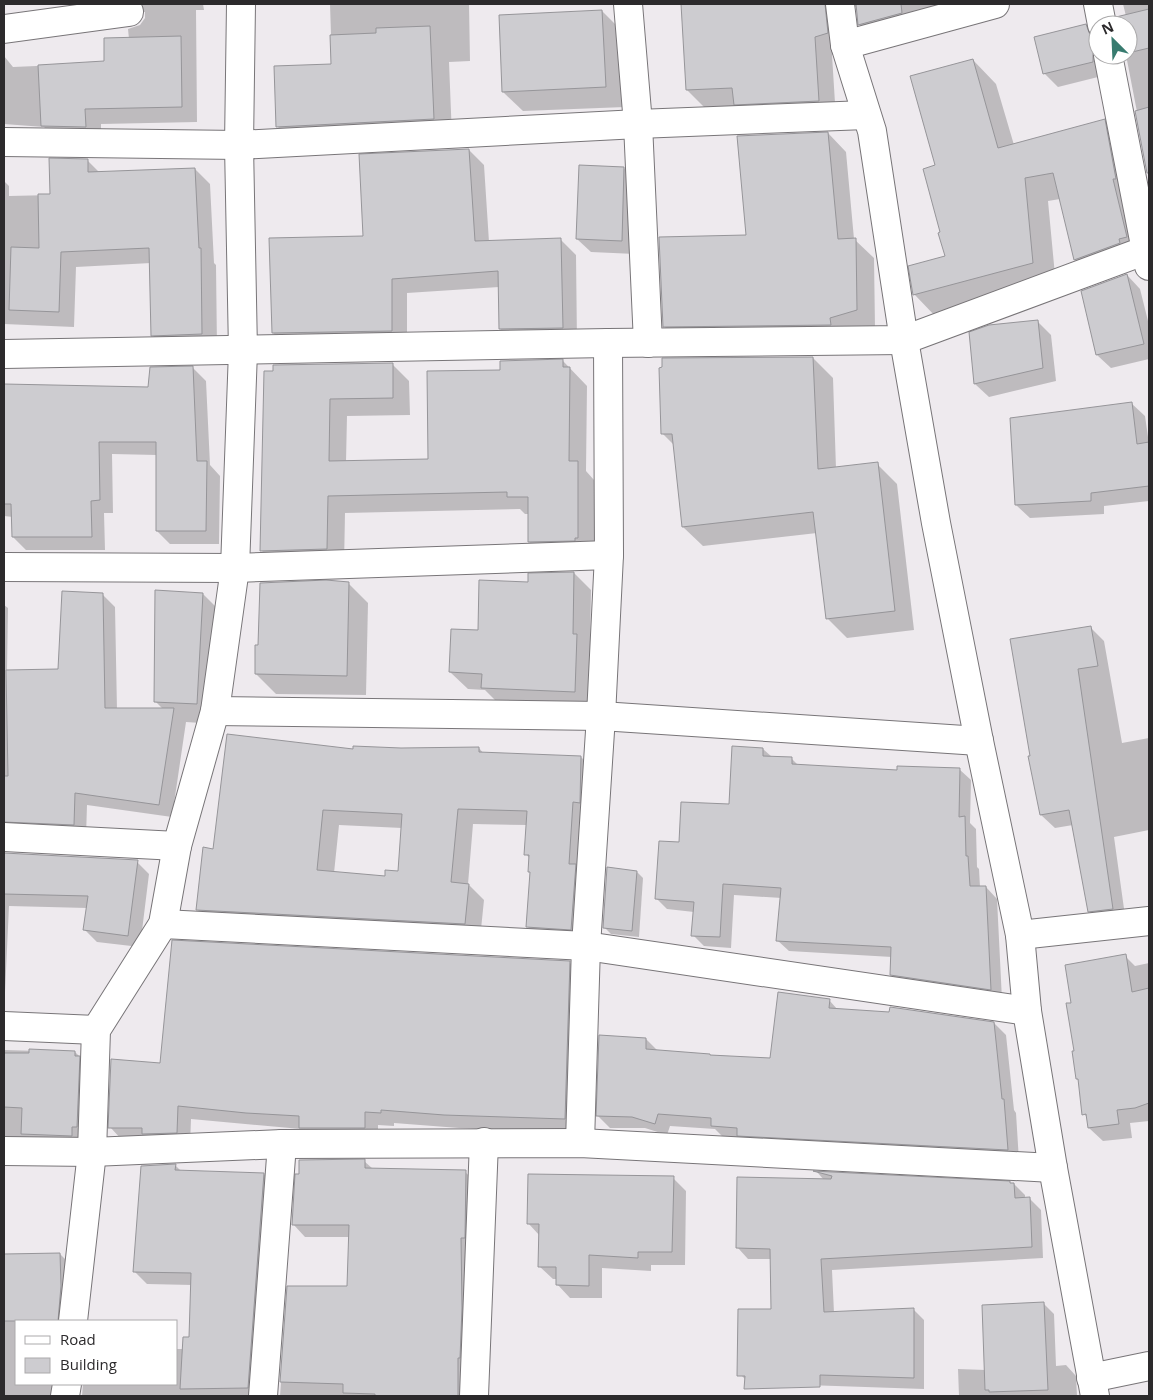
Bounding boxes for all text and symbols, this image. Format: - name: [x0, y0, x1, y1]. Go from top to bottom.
- north arrow: [1088, 15, 1138, 65]
- text: N: [1098, 17, 1117, 39]
- legend: [15, 1320, 178, 1385]
- text: Road: [60, 1329, 96, 1349]
- text: Building: [60, 1354, 117, 1374]

